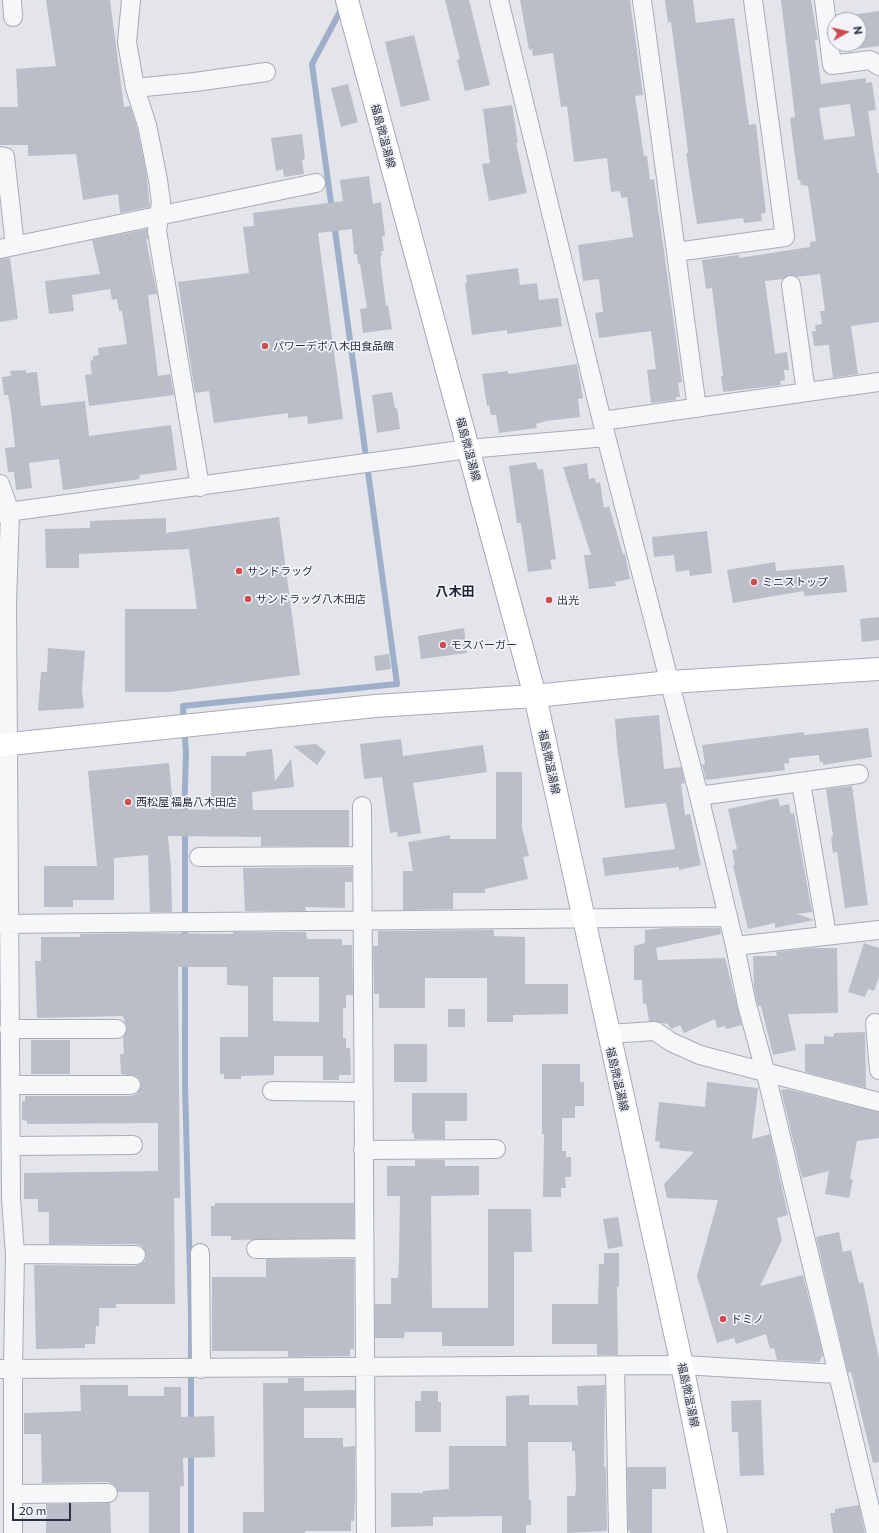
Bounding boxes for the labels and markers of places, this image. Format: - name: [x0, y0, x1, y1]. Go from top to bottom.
- place label: パワーデポ八木田食品館: [273, 339, 394, 353]
- marker: パワーデポ八木田食品館: [260, 341, 270, 351]
- place label: サンドラッグ: [247, 564, 313, 578]
- marker: サンドラッグ: [234, 566, 244, 576]
- place label: ミニストップ: [762, 575, 828, 589]
- marker: ミニストップ: [749, 577, 759, 587]
- place label: サンドラッグ八木田店: [256, 592, 366, 606]
- place label: 出光: [557, 593, 579, 607]
- marker: サンドラッグ八木田店: [243, 594, 253, 604]
- marker: 出光: [544, 595, 554, 605]
- place label: モスバーガー: [451, 638, 517, 652]
- marker: モスバーガー: [438, 640, 448, 650]
- place label: 西松屋 福島八木田店: [136, 795, 237, 809]
- marker: 西松屋 福島八木田店: [123, 797, 133, 807]
- place label: ドミノ: [731, 1312, 764, 1326]
- marker: ドミノ: [718, 1314, 728, 1324]

